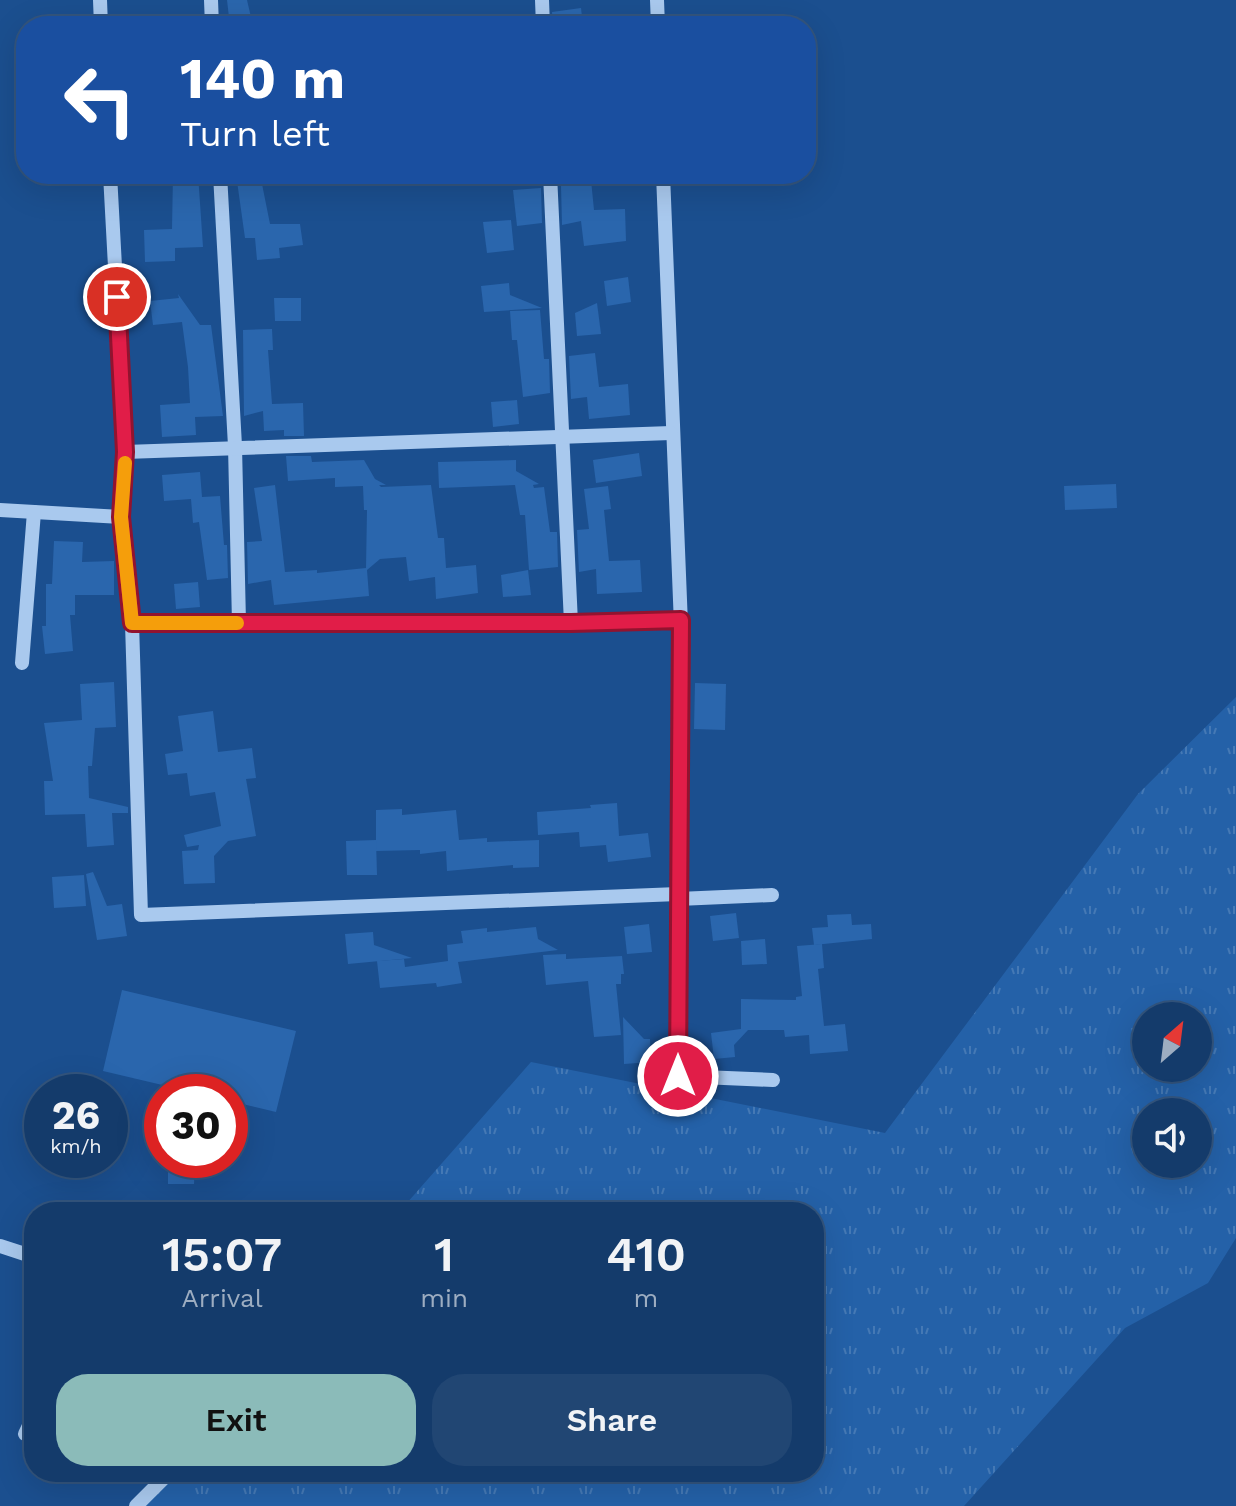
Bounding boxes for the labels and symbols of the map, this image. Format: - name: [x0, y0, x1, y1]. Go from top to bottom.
- pin: [83, 263, 151, 331]
- north arrow: [1132, 1002, 1212, 1082]
- position arrow: [636, 1034, 720, 1118]
- speed limit sign: 30: [144, 1074, 248, 1178]

